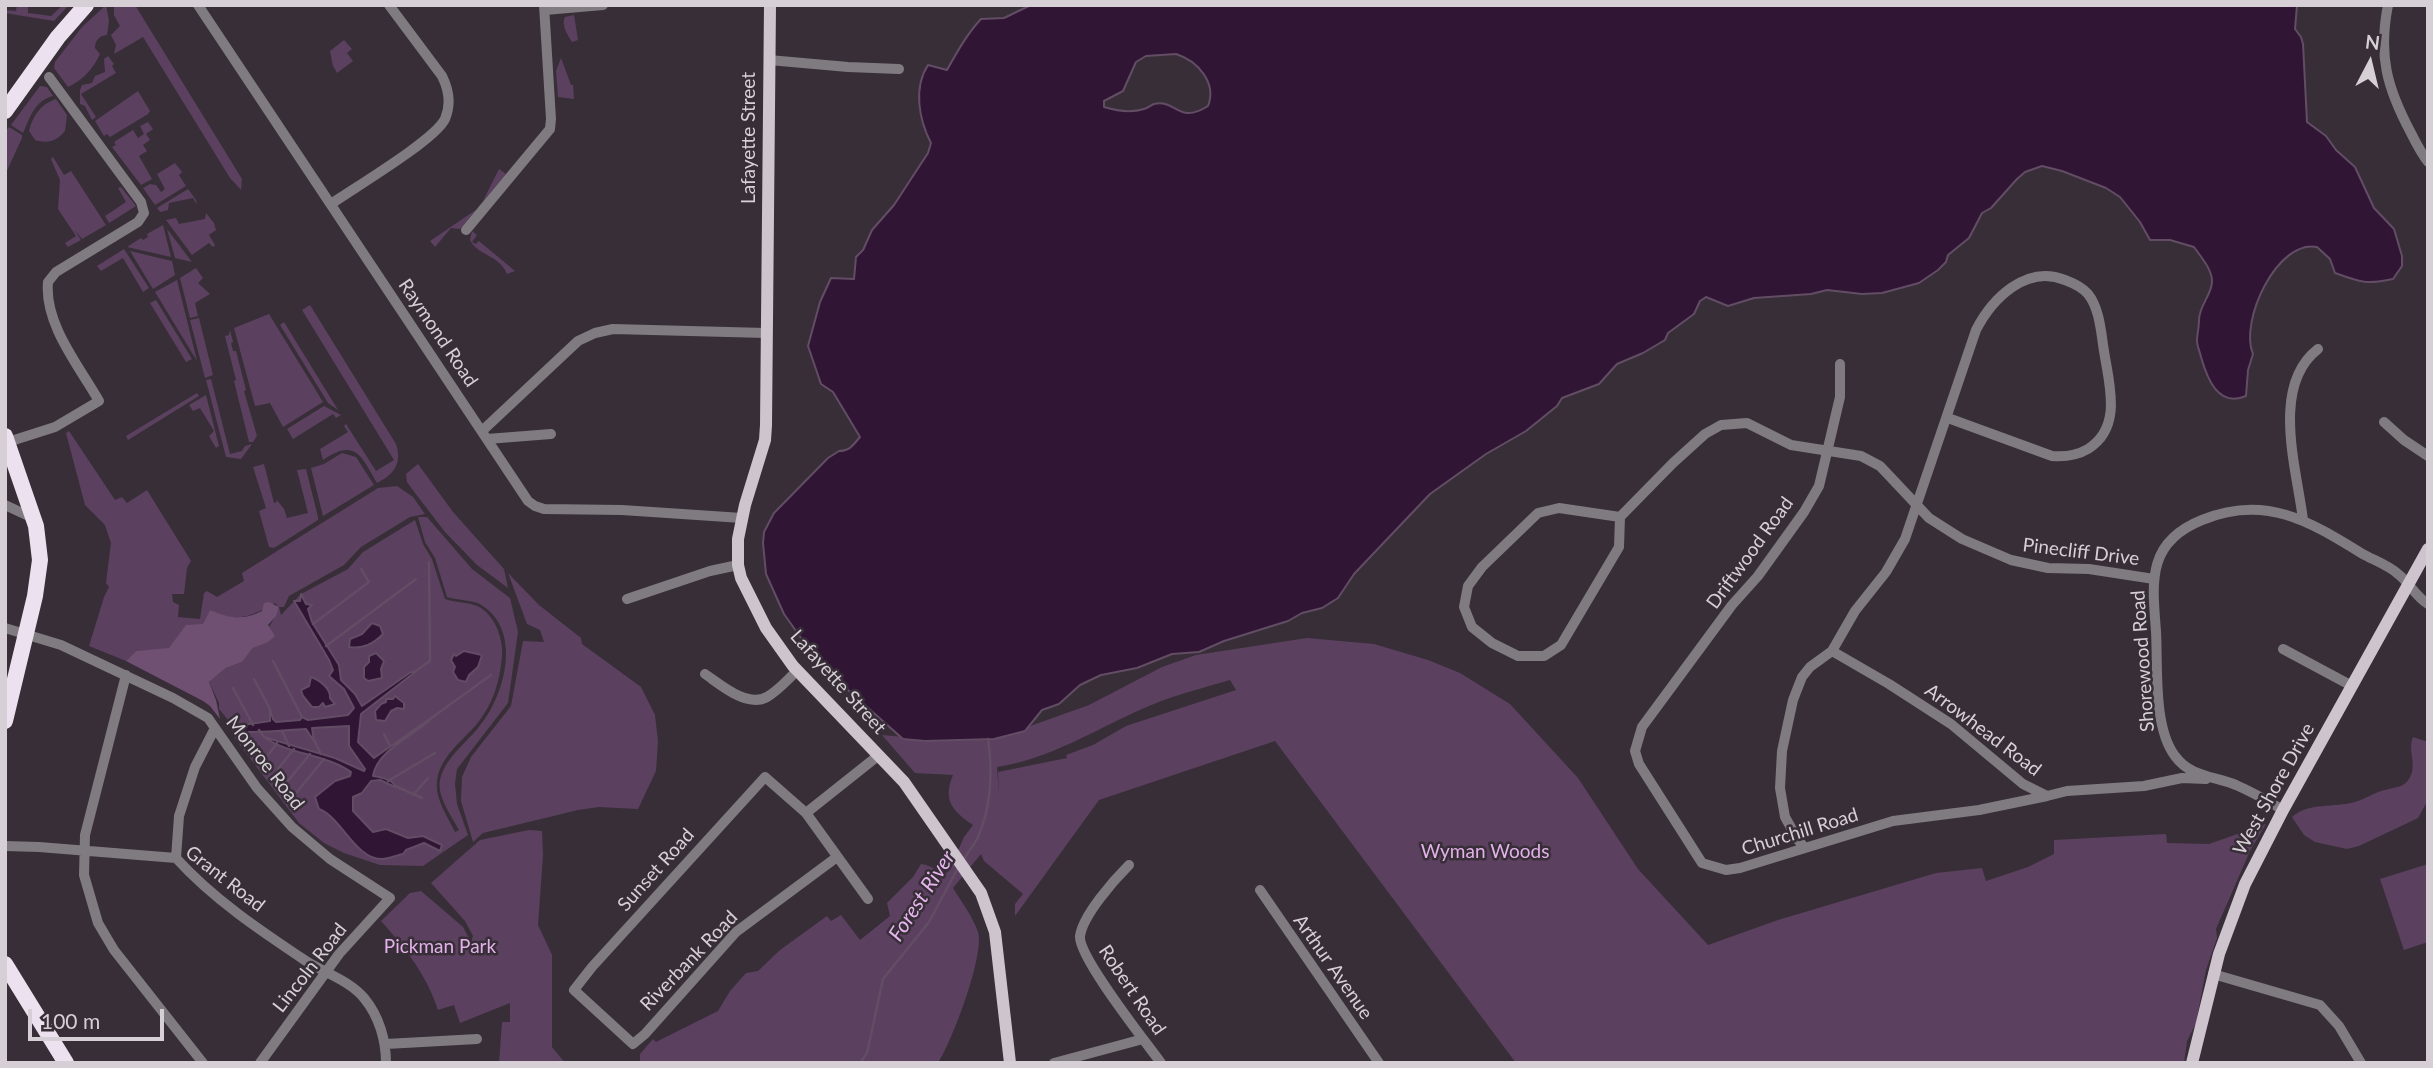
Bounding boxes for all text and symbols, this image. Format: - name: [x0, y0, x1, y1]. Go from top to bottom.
- north arrow: [2335, 28, 2405, 98]
- text: N: [2364, 29, 2381, 54]
- street label: Lafayette Street: [738, 72, 760, 204]
- street label: Raymond Road: [393, 275, 483, 391]
- street label: Driftwood Road: [1702, 493, 1798, 613]
- street label: Pinecliff Drive: [2021, 534, 2141, 570]
- street label: Shorewood Road: [2127, 589, 2159, 733]
- street label: Lafayette Street: [785, 625, 891, 739]
- street label: Arrowhead Road: [1920, 679, 2046, 781]
- street label: Monroe Road: [221, 711, 309, 815]
- street label: West Shore Drive: [2228, 719, 2320, 859]
- street label: Churchill Road: [1739, 803, 1861, 861]
- street label: Sunset Road: [613, 824, 699, 916]
- street label: Grant Road: [181, 841, 269, 917]
- park label: Wyman Woods: [1421, 841, 1549, 863]
- water label: Forest River: [883, 846, 961, 946]
- street label: Riverbank Road: [636, 906, 742, 1016]
- street label: Arthur Avenue: [1289, 910, 1377, 1024]
- street label: Lincoln Road: [268, 919, 352, 1017]
- park label: Pickman Park: [384, 936, 496, 958]
- street label: Robert Road: [1094, 941, 1170, 1039]
- scale bar: [32, 995, 168, 1038]
- text: 100 m: [41, 1008, 100, 1033]

